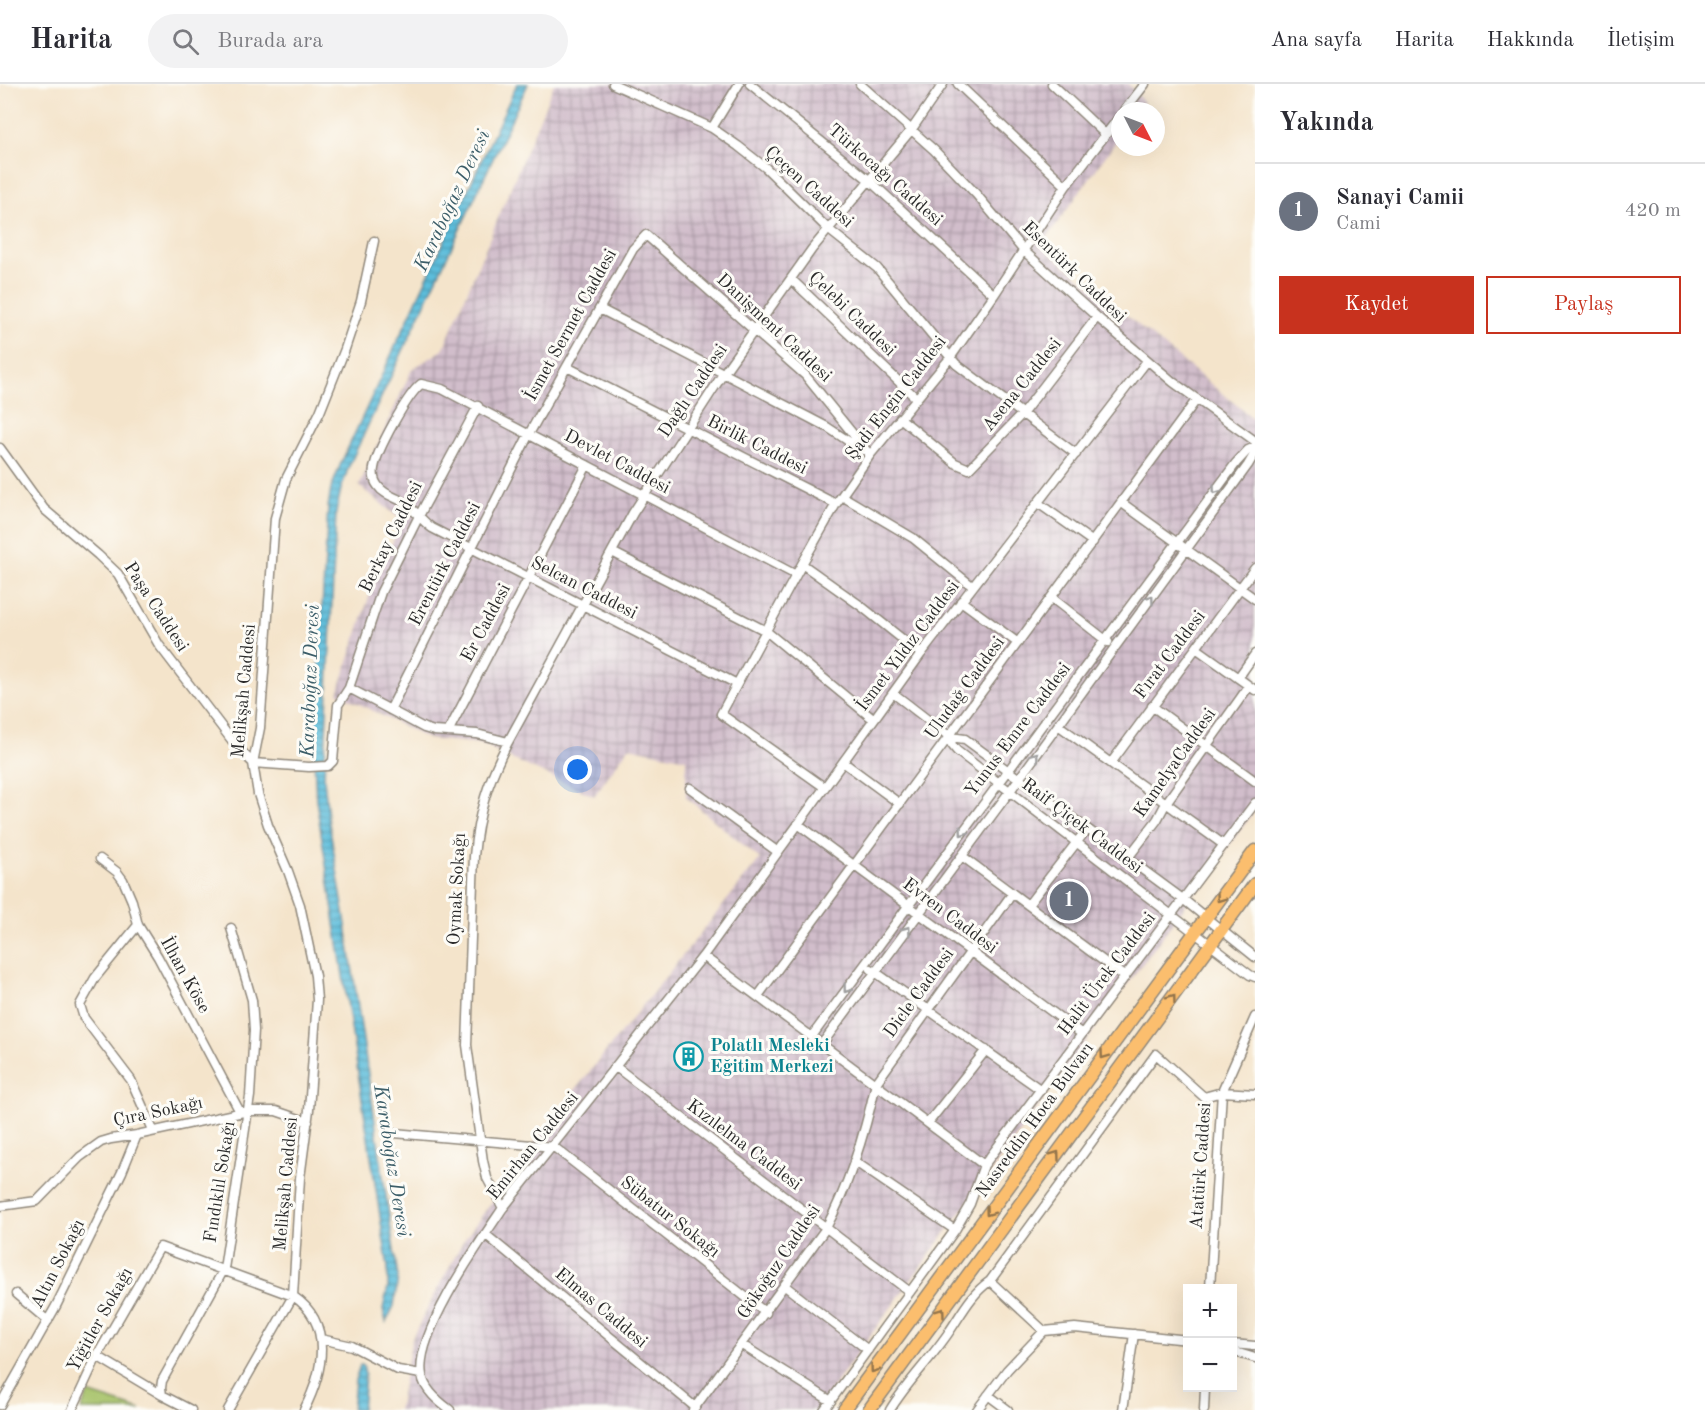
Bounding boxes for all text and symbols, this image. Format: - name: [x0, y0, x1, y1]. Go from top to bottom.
- search box: [148, 14, 568, 68]
- icon: search: [169, 25, 202, 58]
- text: Harita: [30, 27, 112, 55]
- text: Burada ara: [217, 30, 323, 52]
- text: Ana sayfa: [1271, 30, 1362, 51]
- text: Harita: [1395, 30, 1454, 51]
- text: Hakkında: [1487, 30, 1574, 51]
- text: İletişim: [1607, 30, 1675, 51]
- north arrow: [1111, 102, 1165, 156]
- text: Yakında: [1279, 110, 1374, 136]
- street label: Türkocağı Caddesi: [824, 121, 946, 230]
- water label: Karaboğaz Deresi: [411, 127, 495, 276]
- street label: Çeçen Caddesi: [761, 143, 857, 231]
- text: Sanayi Camii: [1336, 187, 1464, 209]
- text: 1: [1293, 201, 1304, 221]
- text: 420 m: [1625, 201, 1681, 221]
- text: Cami: [1336, 214, 1381, 234]
- street label: Esentürk Caddesi: [1019, 218, 1129, 326]
- street label: İsmet Sermet Caddesi: [519, 245, 620, 404]
- street label: Çelebi Caddesi: [805, 268, 899, 360]
- street label: Danişment Caddesi: [713, 270, 835, 386]
- button: Kaydet: [1279, 276, 1474, 334]
- button: Paylaş: [1486, 276, 1681, 334]
- street label: Şadi Engin Caddesi: [842, 333, 950, 463]
- street label: Asena Caddesi: [979, 335, 1065, 435]
- street label: Dağlı Caddesi: [655, 341, 731, 441]
- street label: Birlik Caddesi: [704, 412, 810, 478]
- street label: Devlet Caddesi: [561, 427, 673, 497]
- street label: Berkay Caddesi: [356, 478, 426, 595]
- one-way arrow: [1213, 483, 1224, 494]
- street label: Erentürk Caddesi: [406, 499, 484, 629]
- street label: Selcan Caddesi: [528, 554, 640, 623]
- street label: Paşa Caddesi: [120, 559, 192, 655]
- street label: İsmet Yıldız Caddesi: [851, 575, 963, 715]
- street label: Er Caddesi: [458, 581, 514, 665]
- one-way arrow: [1143, 594, 1154, 605]
- water label: Karaboğaz Deresi: [298, 603, 324, 759]
- street label: Fırat Caddesi: [1131, 607, 1209, 702]
- street label: Melikşah Caddesi: [229, 623, 259, 759]
- street label: Uludağ Caddesi: [922, 633, 1008, 743]
- street label: Yunus Emre Caddesi: [962, 660, 1074, 800]
- street label: KamelyaCaddesi: [1131, 705, 1219, 821]
- one-way arrow: [1028, 752, 1039, 763]
- your location: [563, 755, 592, 784]
- street label: Raif Çiçek Caddesi: [1018, 775, 1146, 877]
- one-way arrow: [959, 826, 970, 837]
- street label: Oymak Sokağı: [445, 832, 469, 946]
- street label: Evren Caddesi: [899, 875, 1001, 957]
- pin: 1: [1050, 878, 1088, 924]
- one-way arrow: [1216, 892, 1227, 903]
- street label: Halit Ürek Caddesi: [1052, 907, 1159, 1039]
- one-way arrow: [899, 925, 910, 936]
- street label: İlhan Köse: [157, 932, 216, 1016]
- street label: Dicle Caddesi: [881, 945, 957, 1041]
- one-way arrow: [844, 982, 855, 993]
- one-way arrow: [1165, 994, 1176, 1005]
- place label: Polatlı Mesleki Eğitim Merkezi: [710, 1037, 834, 1076]
- street label: Nasreddin Hoca Bulvarı: [973, 1039, 1097, 1201]
- building icon: Polatlı Mesleki Eğitim Merkezi: [673, 1040, 705, 1072]
- one-way arrow: [1101, 1048, 1112, 1059]
- water label: Karaboğaz Deresi: [369, 1082, 413, 1239]
- street label: Emirhan Caddesi: [484, 1089, 582, 1203]
- street label: Çıra Sokağı: [112, 1094, 205, 1130]
- street label: Kızılelma Caddesi: [683, 1096, 805, 1194]
- street label: Atatürk Caddesi: [1188, 1102, 1214, 1230]
- street label: Melikşah Caddesi: [271, 1116, 301, 1252]
- street label: Fındıklıl Sokağı: [201, 1120, 239, 1244]
- one-way arrow: [1049, 1151, 1060, 1162]
- street label: Sübatur Sokağı: [617, 1173, 723, 1261]
- street label: Gökoğuz Caddesi: [734, 1202, 824, 1322]
- one-way arrow: [985, 1206, 996, 1217]
- street label: Altın Sokağı: [28, 1216, 88, 1312]
- street label: Elmas Caddesi: [552, 1264, 651, 1352]
- street label: Yiğitler Sokağı: [64, 1265, 136, 1375]
- map controls: [1183, 1284, 1237, 1392]
- button: +: [1183, 1284, 1237, 1338]
- one-way arrow: [934, 1308, 945, 1319]
- button: −: [1183, 1338, 1237, 1392]
- one-way arrow: [870, 1363, 881, 1374]

